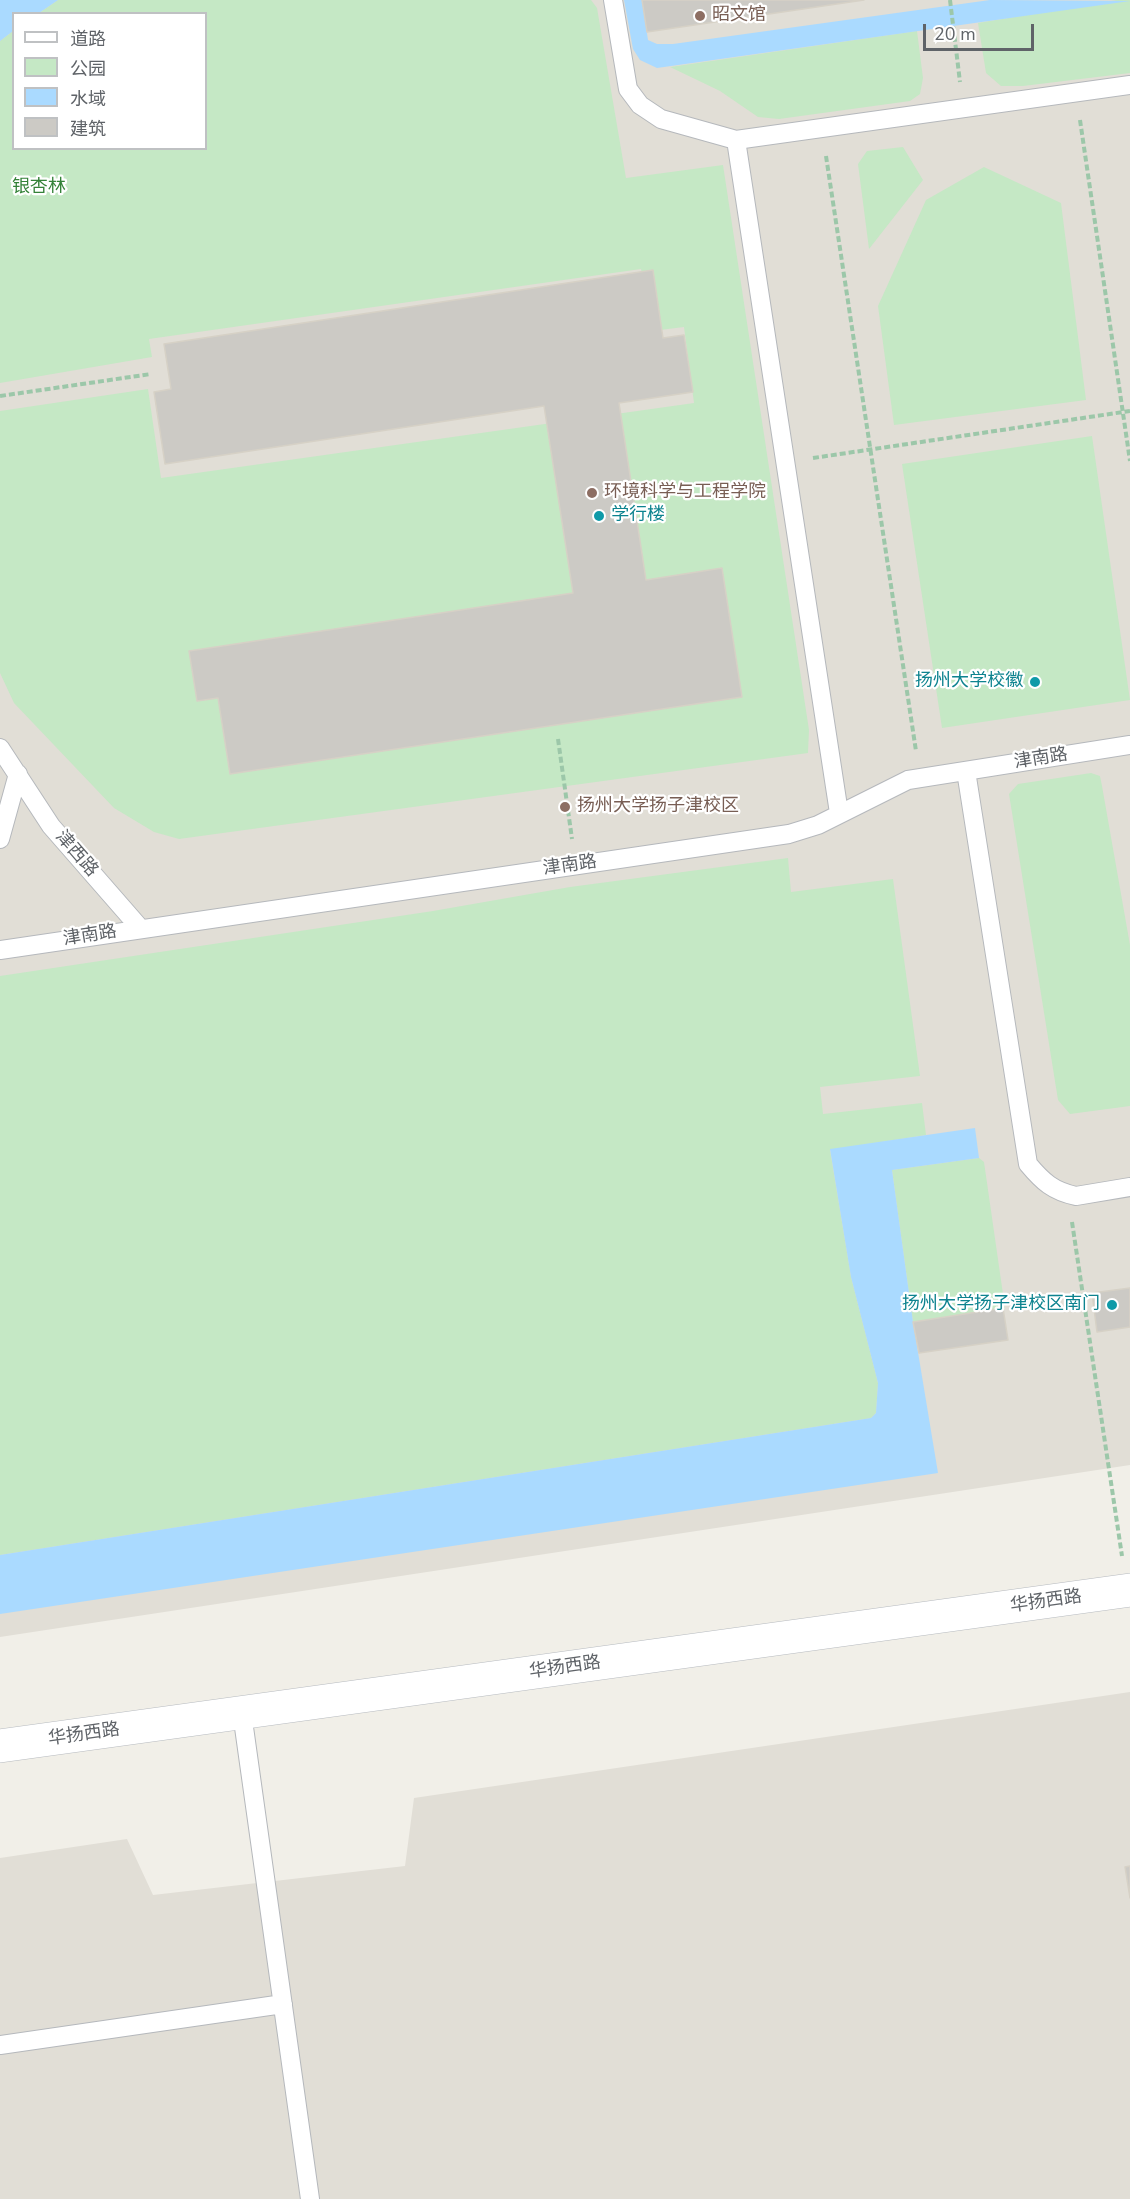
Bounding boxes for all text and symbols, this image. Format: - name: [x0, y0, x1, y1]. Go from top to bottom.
- place label: 昭文馆: [712, 5, 766, 27]
- marker: 昭文馆: [693, 9, 707, 23]
- legend: [12, 12, 207, 150]
- scale bar: [926, 12, 1037, 50]
- text: 20 m: [934, 22, 976, 46]
- text: 道路: [70, 27, 106, 51]
- text: 公园: [70, 57, 106, 81]
- text: 水域: [70, 87, 106, 111]
- text: 建筑: [70, 117, 106, 141]
- park label: 银杏林: [12, 177, 66, 199]
- place label: 环境科学与工程学院: [604, 482, 766, 504]
- marker: 环境科学与工程学院: [585, 486, 599, 500]
- place label: 学行楼: [611, 505, 665, 527]
- marker: 学行楼: [592, 509, 606, 523]
- place label: 扬州大学校徽: [915, 671, 1023, 693]
- marker: 扬州大学校徽: [1028, 675, 1042, 689]
- street label: 津南路: [1013, 744, 1069, 774]
- place label: 扬州大学扬子津校区: [577, 796, 739, 818]
- marker: 扬州大学扬子津校区: [558, 800, 572, 814]
- street label: 津西路: [50, 827, 102, 881]
- street label: 津南路: [542, 852, 598, 880]
- street label: 津南路: [62, 921, 118, 951]
- place label: 扬州大学扬子津校区南门: [902, 1294, 1100, 1316]
- marker: 扬州大学扬子津校区南门: [1105, 1298, 1119, 1312]
- street label: 华扬西路: [1009, 1586, 1083, 1618]
- street label: 华扬西路: [528, 1652, 602, 1684]
- street label: 华扬西路: [47, 1719, 121, 1751]

